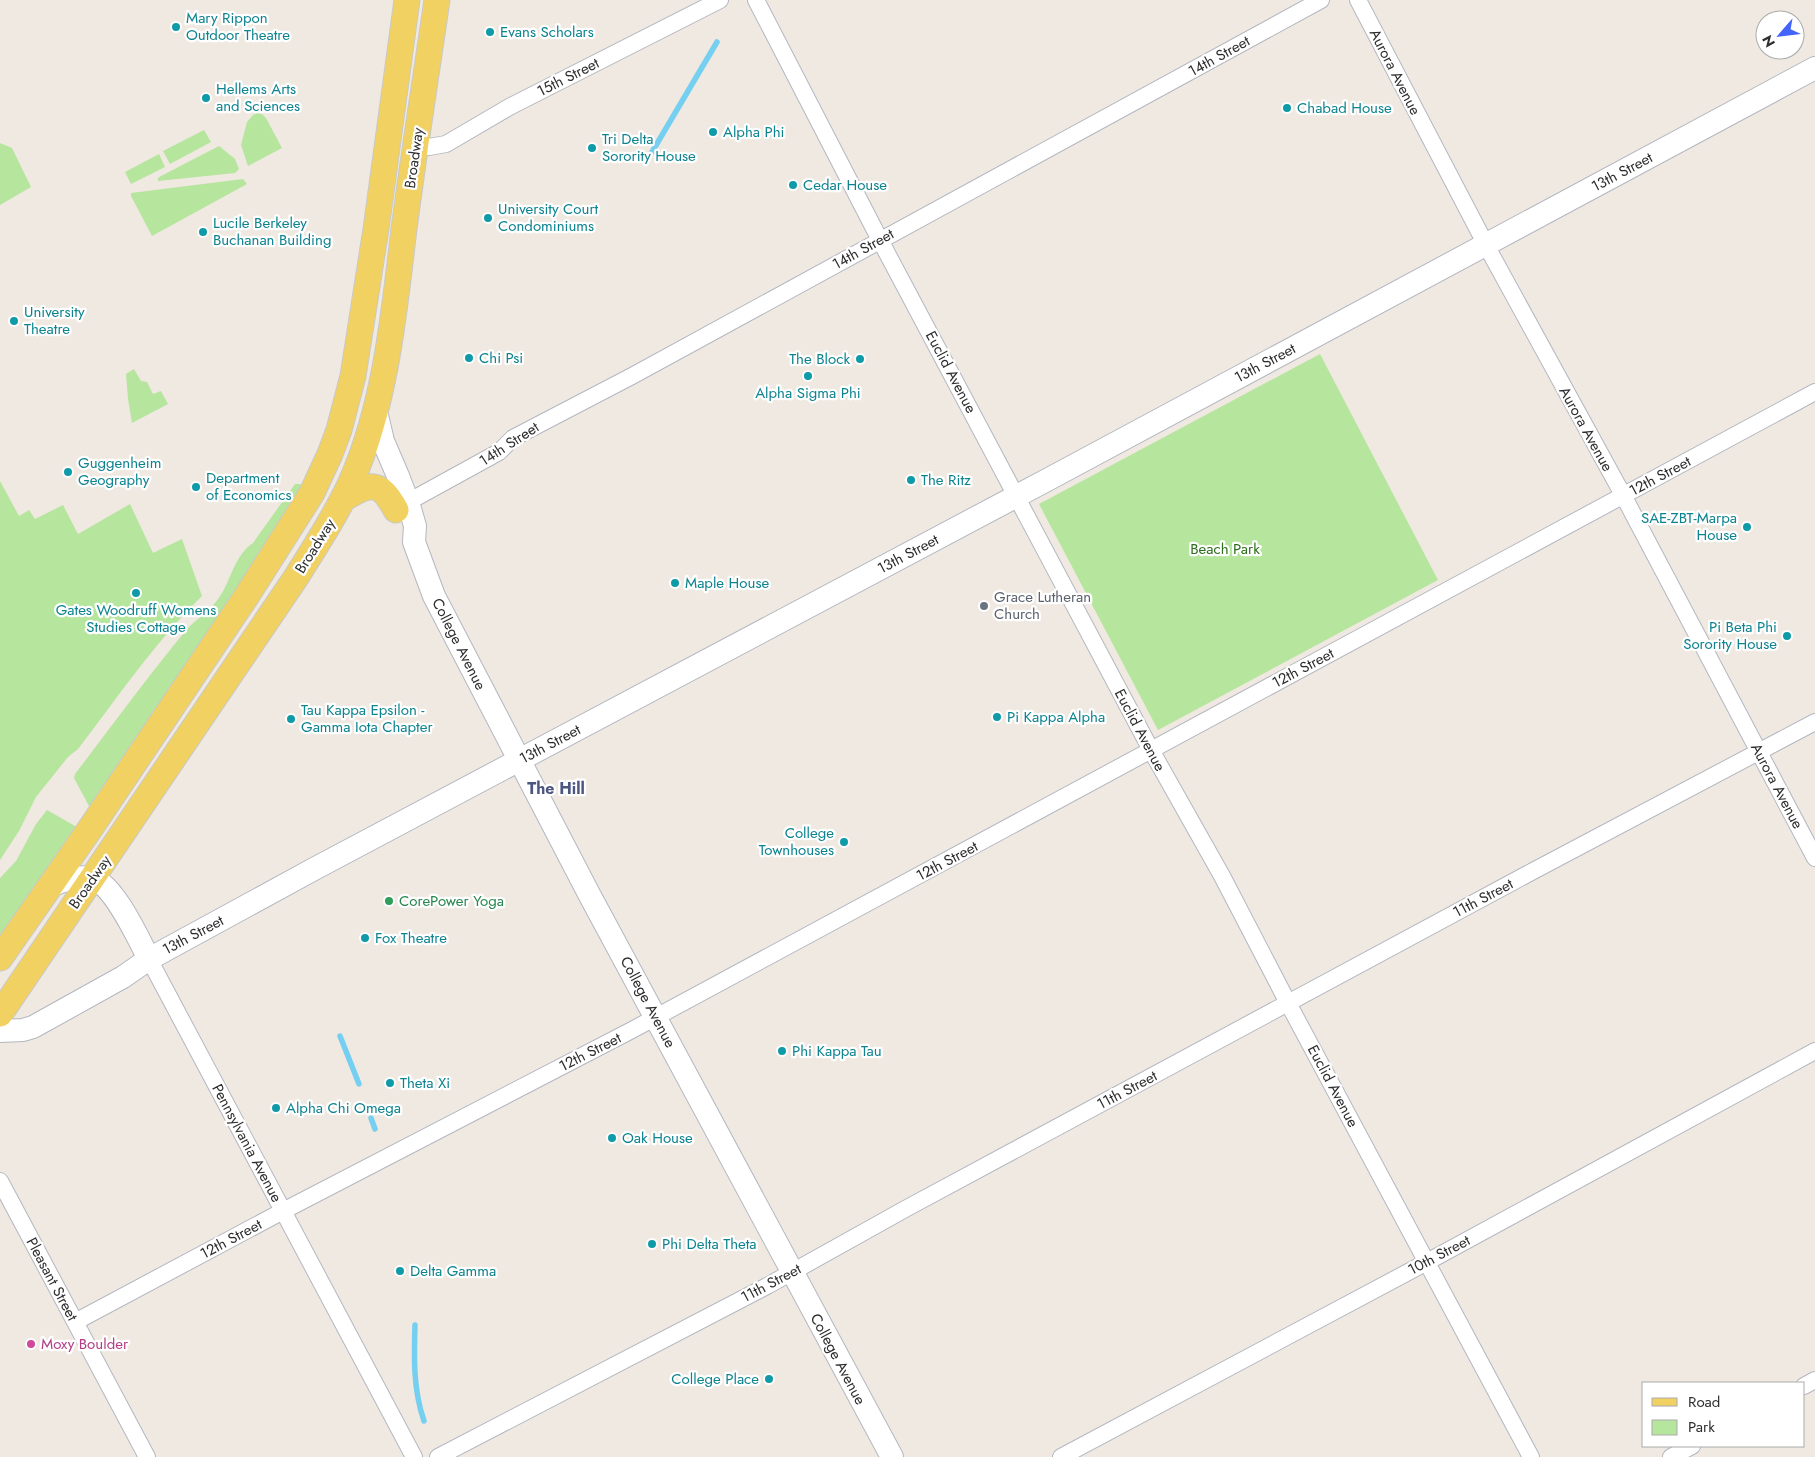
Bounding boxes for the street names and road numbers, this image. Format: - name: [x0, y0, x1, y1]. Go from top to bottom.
- street label: Aurora Avenue: [1364, 25, 1426, 119]
- street label: 14th Street: [1184, 30, 1254, 82]
- street label: 15th Street: [533, 52, 603, 102]
- street label: Broadway: [399, 126, 429, 190]
- street label: 13th Street: [1587, 146, 1657, 197]
- street label: 14th Street: [828, 223, 898, 275]
- street label: Euclid Avenue: [920, 327, 982, 417]
- street label: 13th Street: [1230, 337, 1300, 388]
- street label: Aurora Avenue: [1554, 382, 1619, 476]
- street label: 14th Street: [475, 416, 544, 472]
- street label: 12th Street: [1625, 450, 1695, 501]
- street label: Broadway: [289, 514, 341, 578]
- street label: 13th Street: [873, 528, 943, 579]
- street label: College Avenue: [426, 594, 492, 694]
- street label: 12th Street: [1268, 642, 1338, 693]
- street label: Euclid Avenue: [1109, 685, 1171, 775]
- street label: 13th Street: [515, 718, 585, 769]
- street label: Aurora Avenue: [1745, 739, 1809, 833]
- street label: 12th Street: [912, 835, 982, 886]
- street label: Broadway: [63, 850, 117, 913]
- street label: 11th Street: [1449, 873, 1517, 923]
- street label: 13th Street: [158, 909, 228, 960]
- street label: College Avenue: [615, 952, 681, 1052]
- street label: 12th Street: [555, 1027, 625, 1077]
- street label: Euclid Avenue: [1302, 1041, 1364, 1131]
- street label: 11th Street: [1093, 1065, 1161, 1115]
- street label: Pennsylvania Avenue: [206, 1080, 288, 1206]
- street label: 12th Street: [196, 1213, 266, 1264]
- street label: 10th Street: [1404, 1229, 1474, 1281]
- street label: Pleasant Street: [21, 1233, 83, 1325]
- street label: 11th Street: [737, 1258, 805, 1308]
- street label: College Avenue: [805, 1309, 871, 1409]

